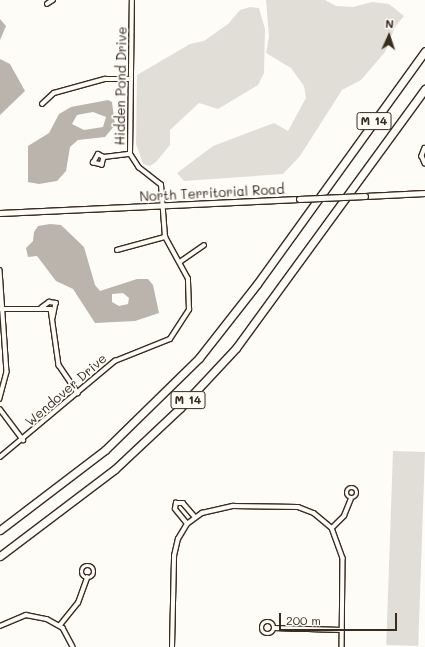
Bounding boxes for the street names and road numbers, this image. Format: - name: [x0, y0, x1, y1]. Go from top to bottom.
- street label: Hidden Pond Drive: [112, 26, 130, 146]
- road number: M 14: [356, 111, 392, 131]
- street label: North Territorial Road: [139, 181, 285, 205]
- street label: Wendover Drive: [22, 350, 110, 430]
- road number: M 14: [170, 390, 206, 410]

